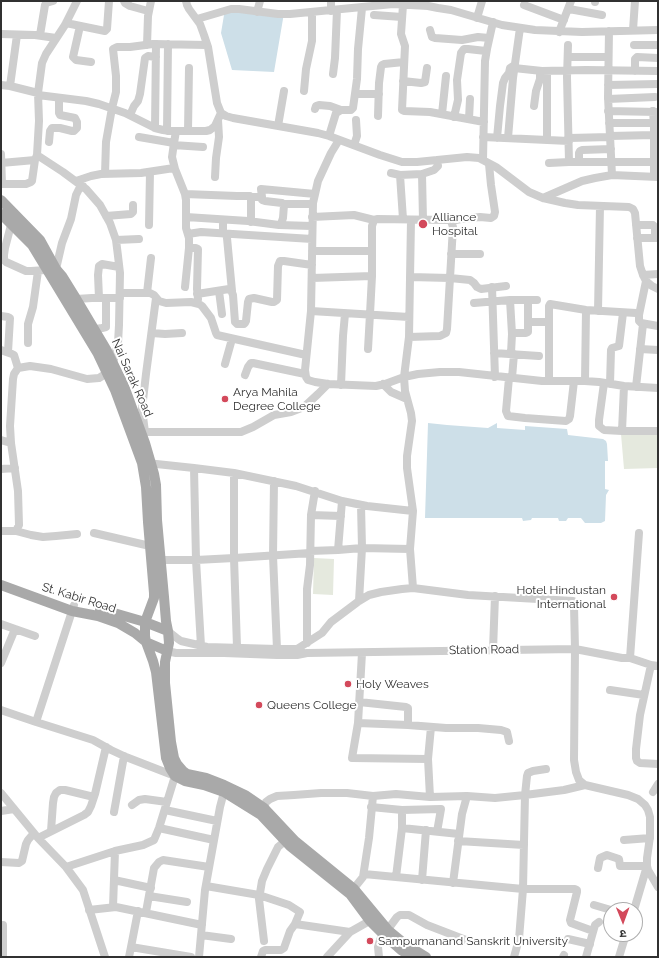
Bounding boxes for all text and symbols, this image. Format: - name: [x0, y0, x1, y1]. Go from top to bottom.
- place label: Alliance Hospital: [432, 210, 478, 238]
- marker: Alliance Hospital: [417, 218, 429, 230]
- street label: Nai Sarak Road: [108, 337, 156, 419]
- place label: Arya Mahila Degree College: [233, 385, 321, 413]
- marker: Arya Mahila Degree College: [220, 394, 230, 404]
- street label: St. Kabir Road: [40, 580, 118, 616]
- place label: Hotel Hindustan International: [517, 583, 606, 611]
- marker: Hotel Hindustan International: [609, 592, 619, 602]
- street label: Station Road: [449, 642, 519, 658]
- place label: Holy Weaves: [356, 677, 429, 691]
- marker: Holy Weaves: [343, 679, 353, 689]
- place label: Queens College: [267, 698, 356, 712]
- marker: Queens College: [254, 700, 264, 710]
- north arrow: [603, 902, 643, 942]
- text: उ: [620, 927, 627, 940]
- place label: Sampurnanand Sanskrit University: [378, 934, 568, 948]
- marker: Sampurnanand Sanskrit University: [365, 936, 375, 946]

